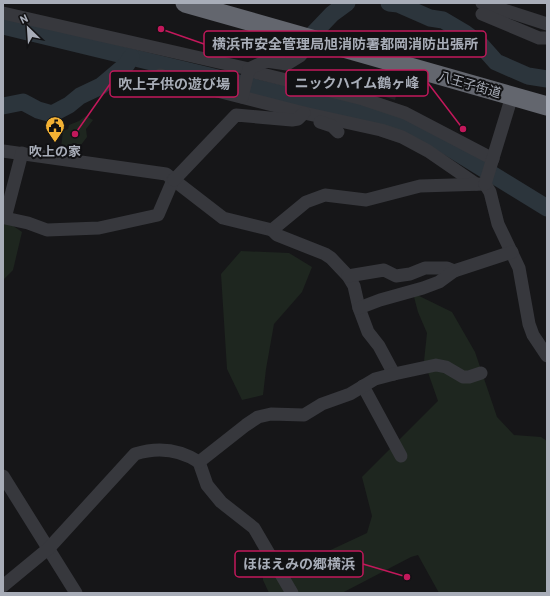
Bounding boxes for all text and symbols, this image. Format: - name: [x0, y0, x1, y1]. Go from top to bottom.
- north arrow: [8, 8, 48, 48]
- text: N: [17, 11, 30, 26]
- callout: 横浜市安全管理局旭消防署都岡消防出張所: [204, 31, 486, 57]
- text: 横浜市安全管理局旭消防署都岡消防出張所: [212, 35, 478, 52]
- street label: 八王子街道: [437, 67, 503, 101]
- callout: ニックハイム鶴ヶ峰: [286, 70, 428, 96]
- callout: 吹上子供の遊び場: [110, 71, 238, 97]
- text: ニックハイム鶴ヶ峰: [295, 74, 419, 91]
- text: 吹上子供の遊び場: [118, 75, 230, 92]
- public building icon: 吹上の家: [44, 115, 66, 143]
- place label: 吹上の家: [29, 143, 81, 159]
- callout: ほほえみの郷横浜: [235, 551, 363, 577]
- text: ほほえみの郷横浜: [243, 555, 355, 572]

